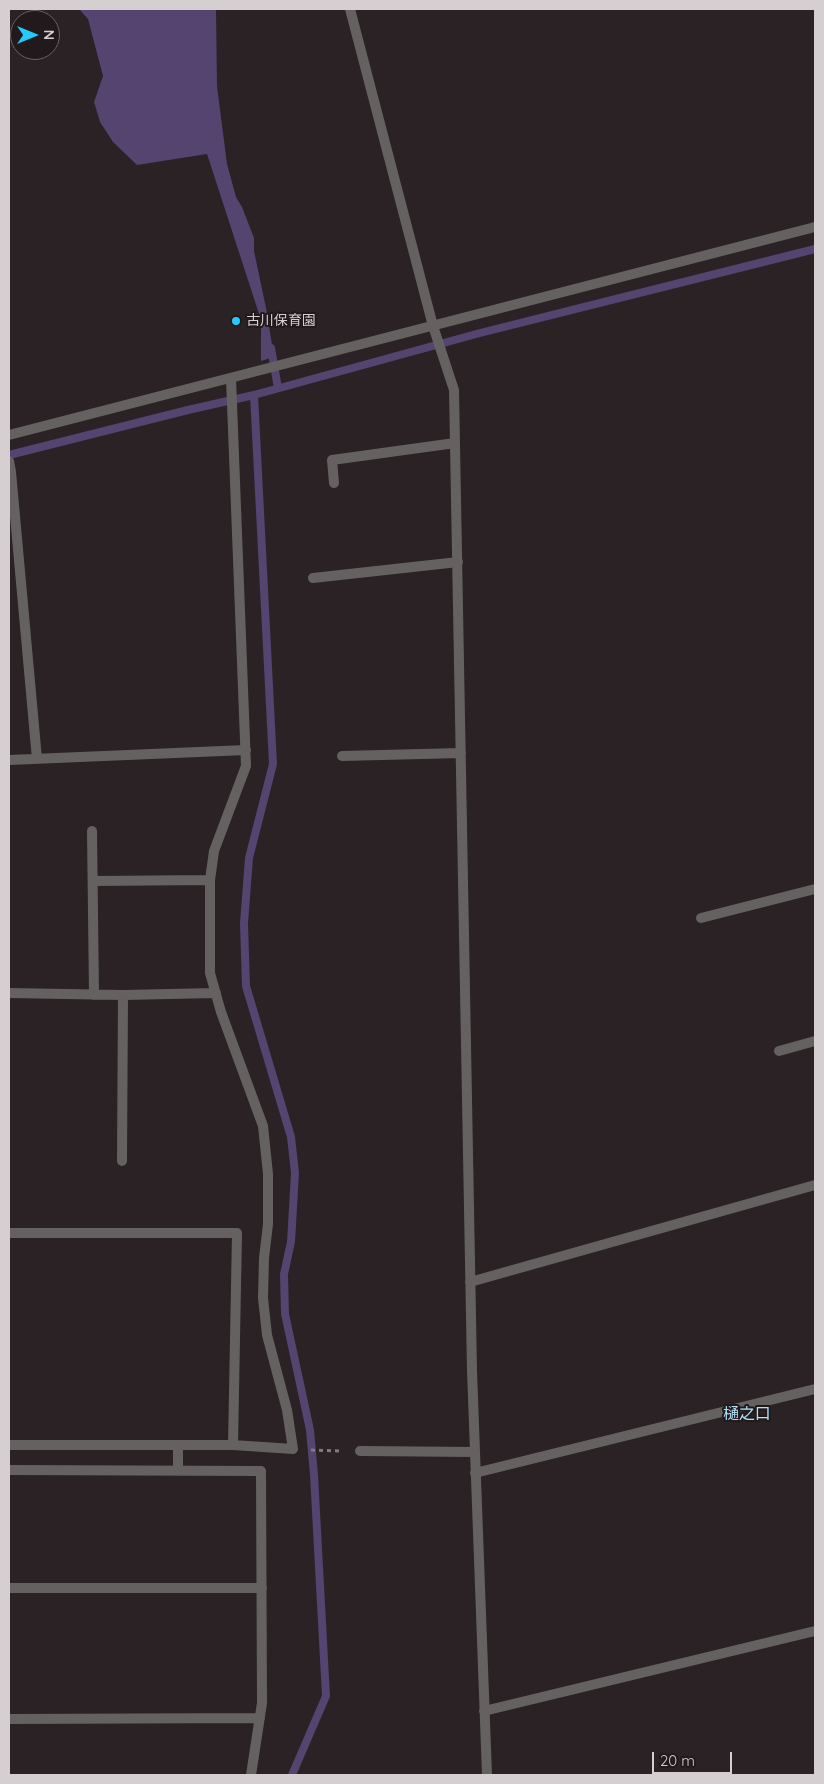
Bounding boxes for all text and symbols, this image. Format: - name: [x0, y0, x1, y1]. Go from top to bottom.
- north arrow: [10, 10, 60, 60]
- text: N: [40, 30, 58, 40]
- place label: 古川保育園: [246, 313, 316, 329]
- marker: 古川保育園: [230, 315, 242, 327]
- district label: 樋之口: [723, 1404, 771, 1424]
- scale bar: [654, 1742, 734, 1774]
- text: 20 m: [660, 1751, 695, 1770]

